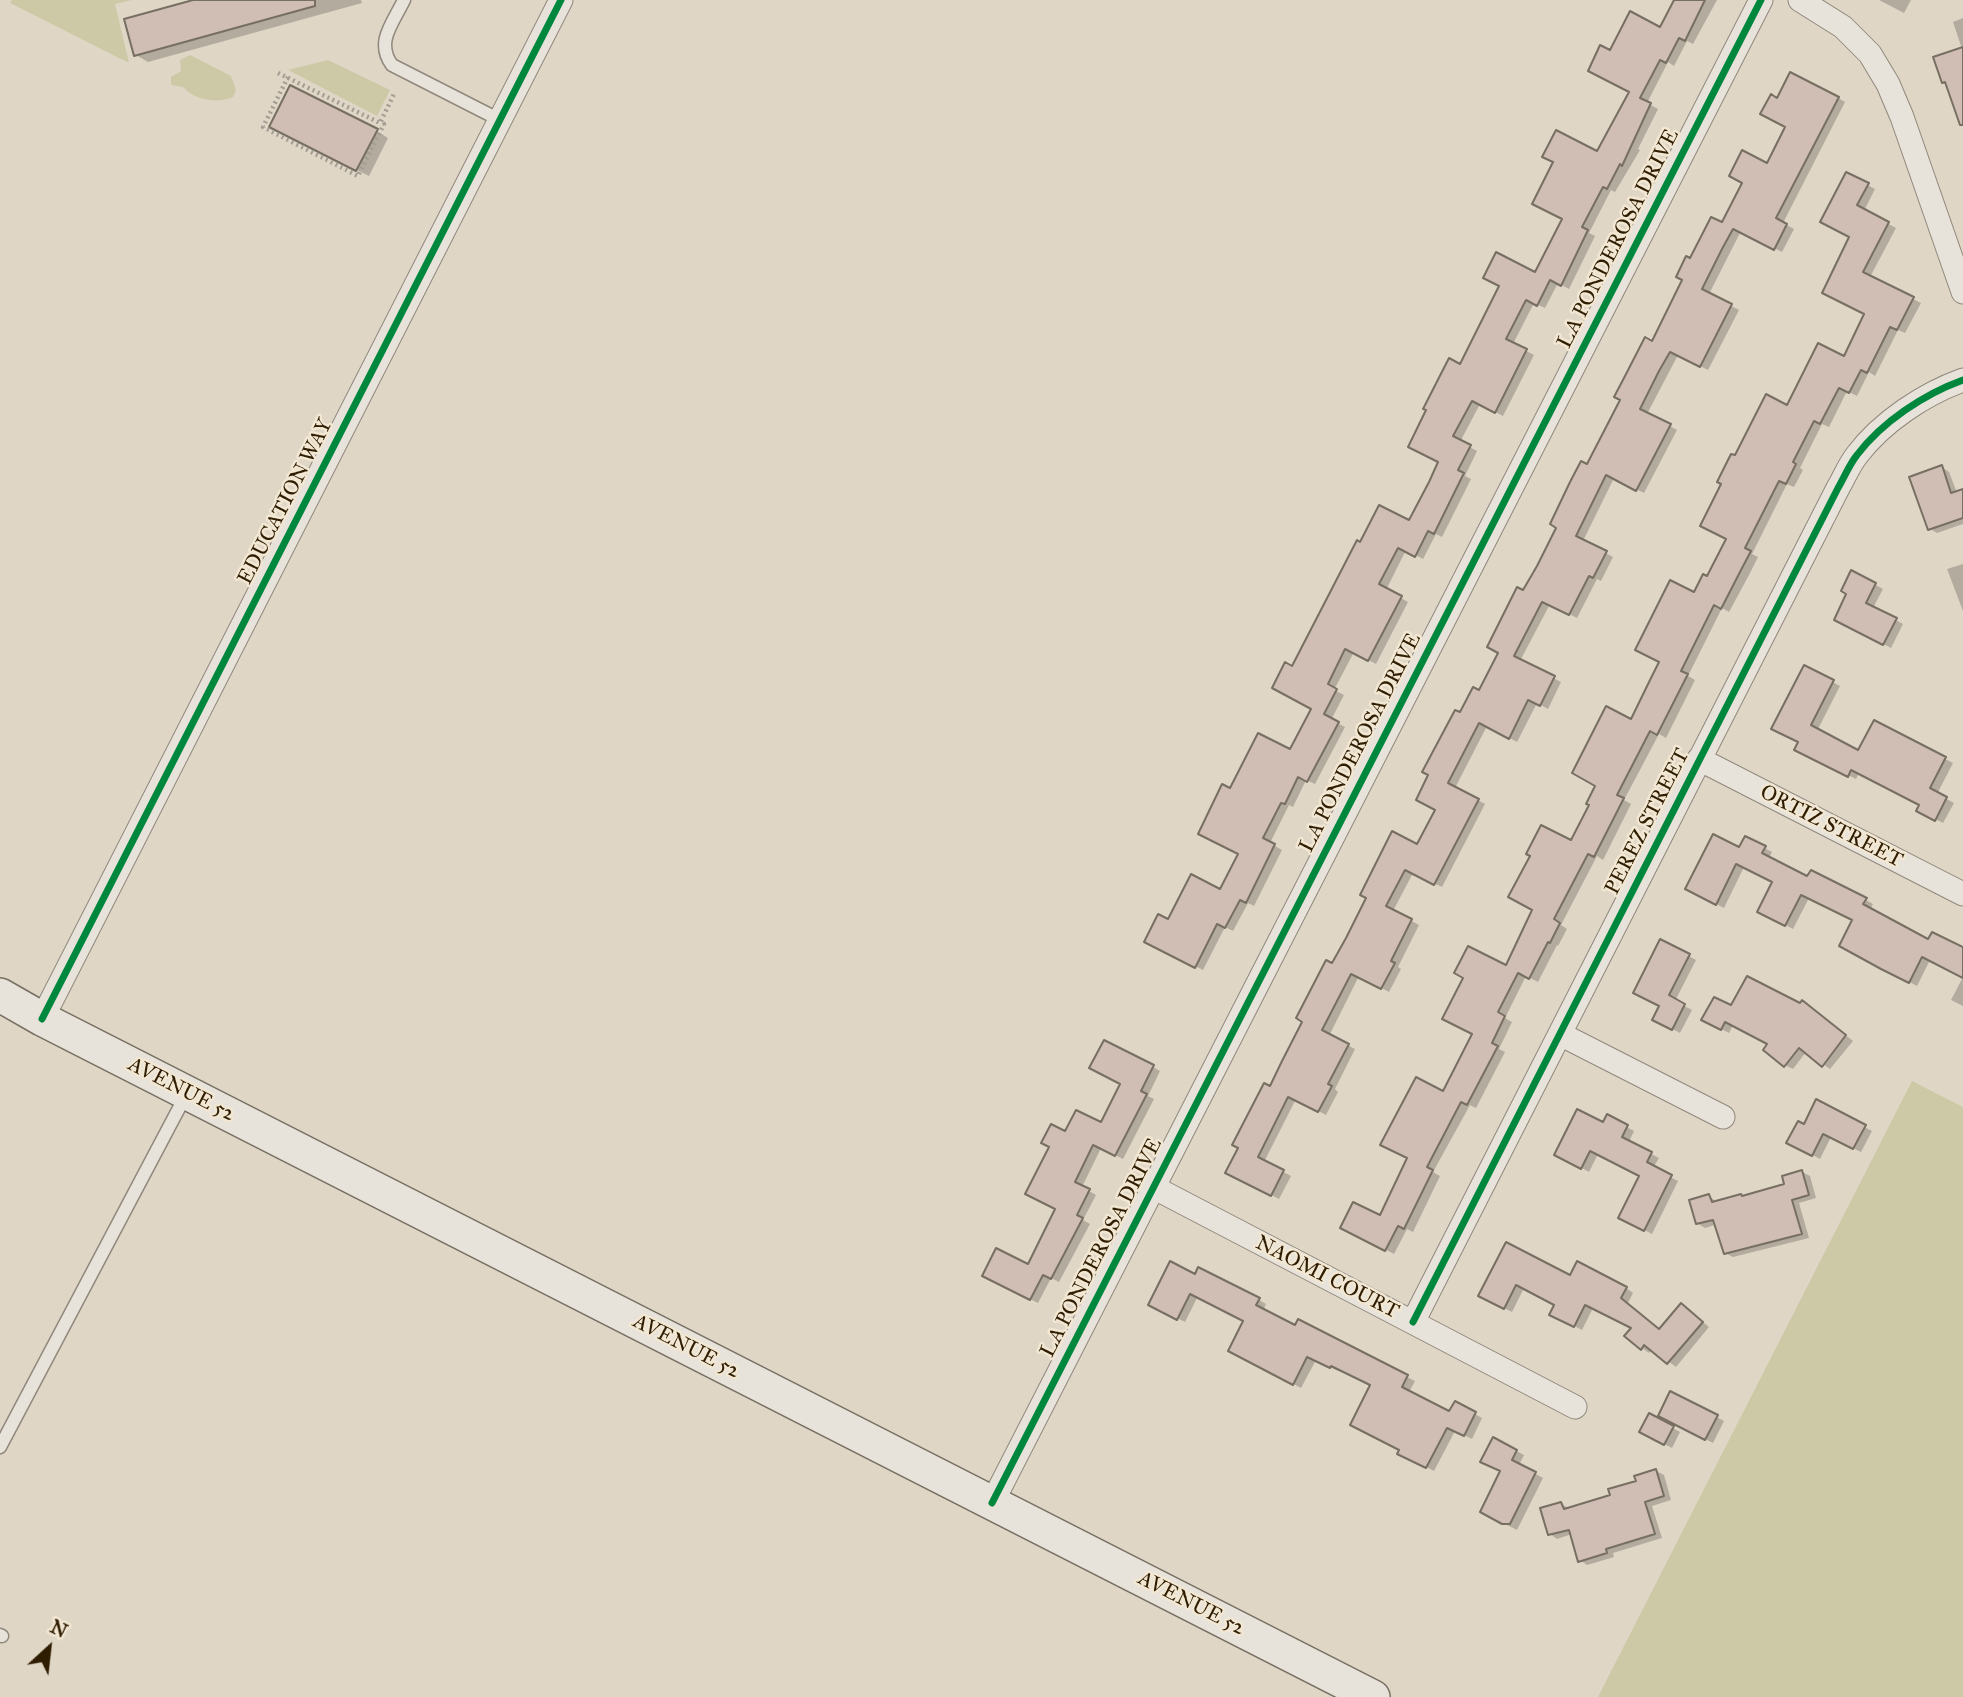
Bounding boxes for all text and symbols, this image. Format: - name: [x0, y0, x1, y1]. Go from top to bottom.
- street label: LA PONDEROSA DRIVE: [1553, 125, 1685, 353]
- street label: EDUCATION WAY: [233, 415, 339, 589]
- street label: LA PONDEROSA DRIVE: [1295, 629, 1427, 857]
- street label: PEREZ STREET: [1600, 745, 1696, 899]
- street label: ORTIZ STREET: [1755, 780, 1907, 874]
- street label: AVENUE 52: [123, 1052, 239, 1128]
- street label: LA PONDEROSA DRIVE: [1036, 1134, 1168, 1362]
- street label: NAOMI COURT: [1251, 1231, 1403, 1325]
- street label: AVENUE 52: [628, 1309, 744, 1385]
- street label: AVENUE 52: [1133, 1566, 1249, 1642]
- north arrow: [14, 1613, 84, 1683]
- text: N: [46, 1615, 71, 1643]

